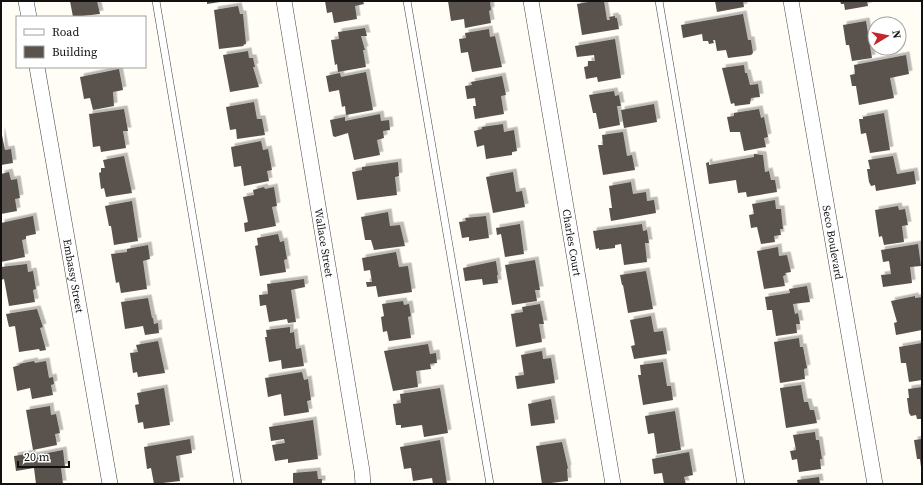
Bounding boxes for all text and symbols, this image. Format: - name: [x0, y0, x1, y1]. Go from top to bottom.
- legend: [16, 16, 146, 68]
- north arrow: [867, 16, 907, 56]
- text: Road: [52, 24, 79, 40]
- text: N: [888, 29, 904, 40]
- text: Building: [52, 44, 97, 60]
- street label: Seco Boulevard: [819, 204, 847, 281]
- street label: Wallace Street: [311, 207, 337, 279]
- street label: Charles Court: [559, 208, 585, 278]
- street label: Embassy Street: [60, 238, 87, 314]
- scale bar: [18, 443, 69, 469]
- text: 20 m: [24, 449, 50, 465]

